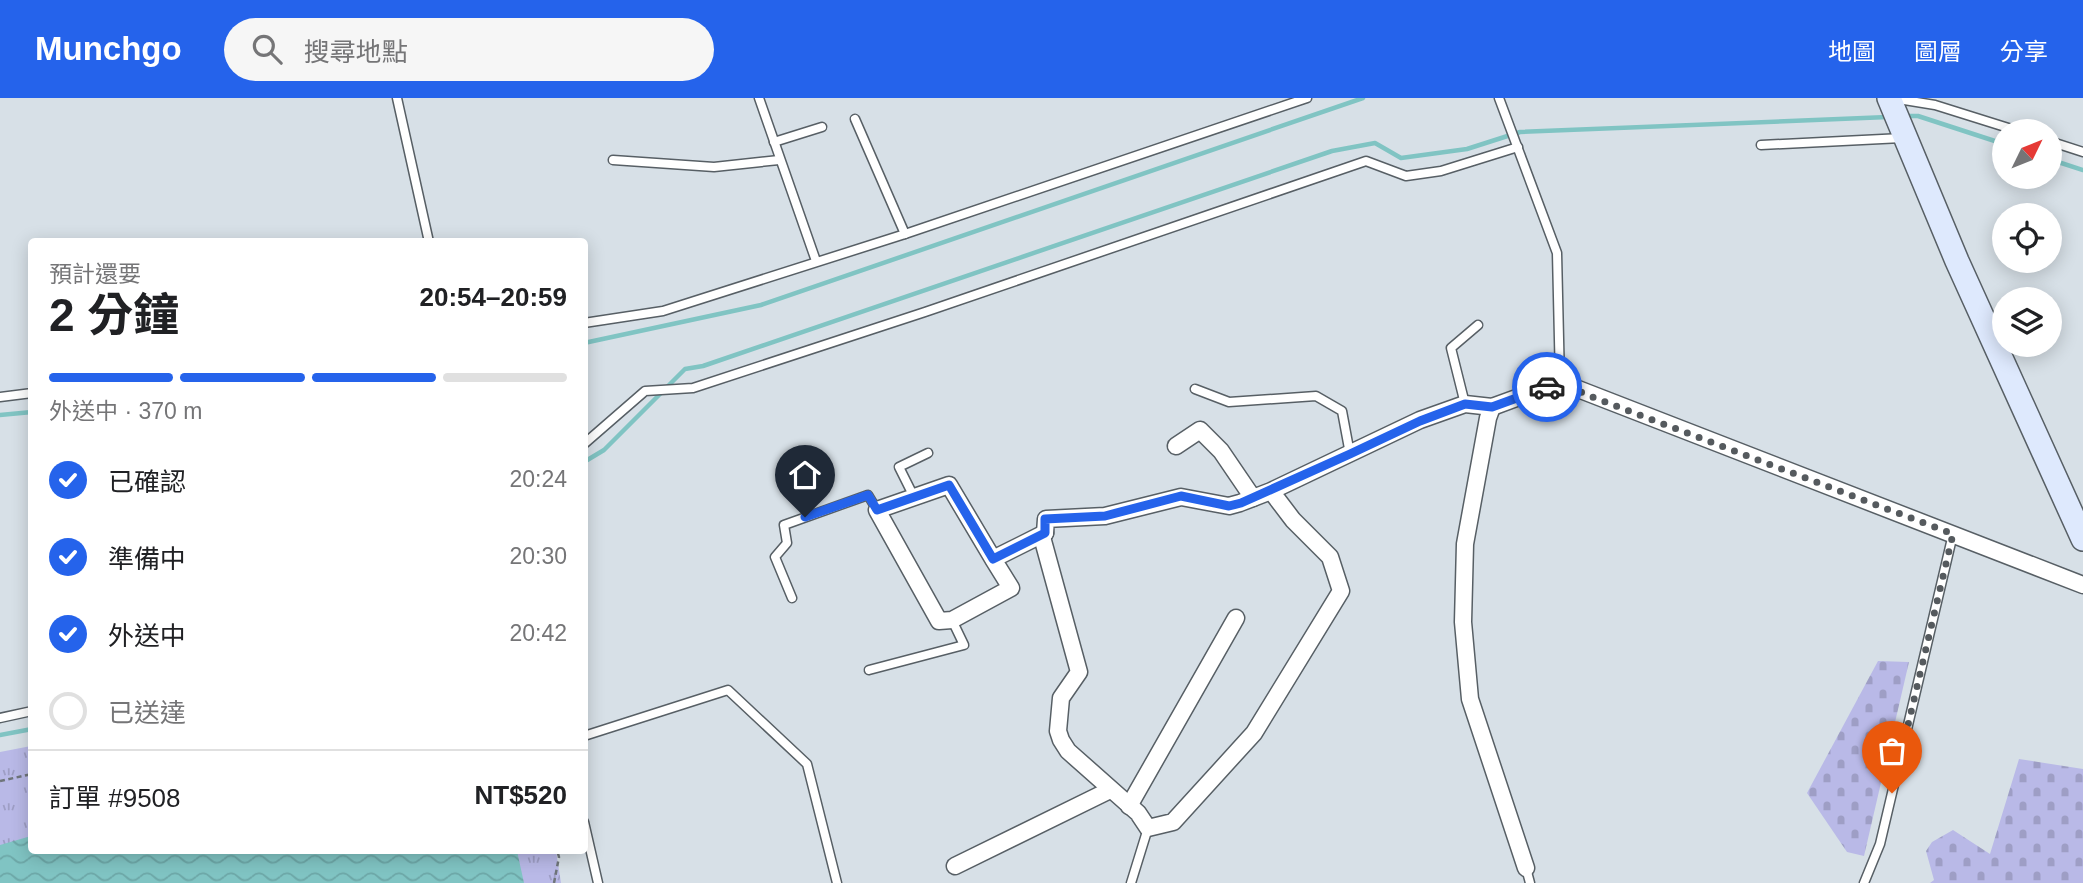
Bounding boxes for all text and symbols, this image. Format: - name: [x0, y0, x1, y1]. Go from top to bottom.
- search box: [224, 18, 714, 81]
- text: Munchgo: [35, 30, 182, 67]
- icon: search: [248, 30, 286, 68]
- text: 搜尋地點: [304, 37, 408, 67]
- text: 地圖: [1828, 38, 1876, 65]
- text: 圖層: [1914, 38, 1962, 65]
- text: 分享: [2000, 38, 2048, 65]
- north arrow: [1992, 119, 2062, 189]
- map controls: [1992, 119, 2062, 357]
- button: locate: [1992, 203, 2062, 273]
- text: 預計還要: [49, 261, 141, 287]
- text: 20:54–20:59: [420, 282, 567, 312]
- button: layers: [1992, 287, 2062, 357]
- text: 2 分鐘: [49, 289, 179, 341]
- courier: [1512, 352, 1582, 422]
- icon: car: [1528, 368, 1566, 406]
- text: 外送中 · 370 m: [49, 398, 202, 424]
- pin: [775, 445, 835, 517]
- icon: home: [786, 456, 824, 494]
- icon: check: [49, 461, 87, 499]
- text: 20:24: [509, 466, 567, 492]
- text: 已確認: [108, 467, 186, 497]
- icon: check: [49, 538, 87, 576]
- text: 20:30: [509, 543, 567, 569]
- text: 準備中: [108, 544, 186, 574]
- icon: check: [49, 615, 87, 653]
- text: 20:42: [509, 620, 567, 646]
- text: 外送中: [108, 621, 186, 651]
- text: 已送達: [108, 698, 186, 728]
- pin: [1862, 721, 1922, 793]
- icon: bag: [1873, 732, 1911, 770]
- text: NT$520: [475, 780, 567, 810]
- text: 訂單 #9508: [49, 783, 181, 813]

